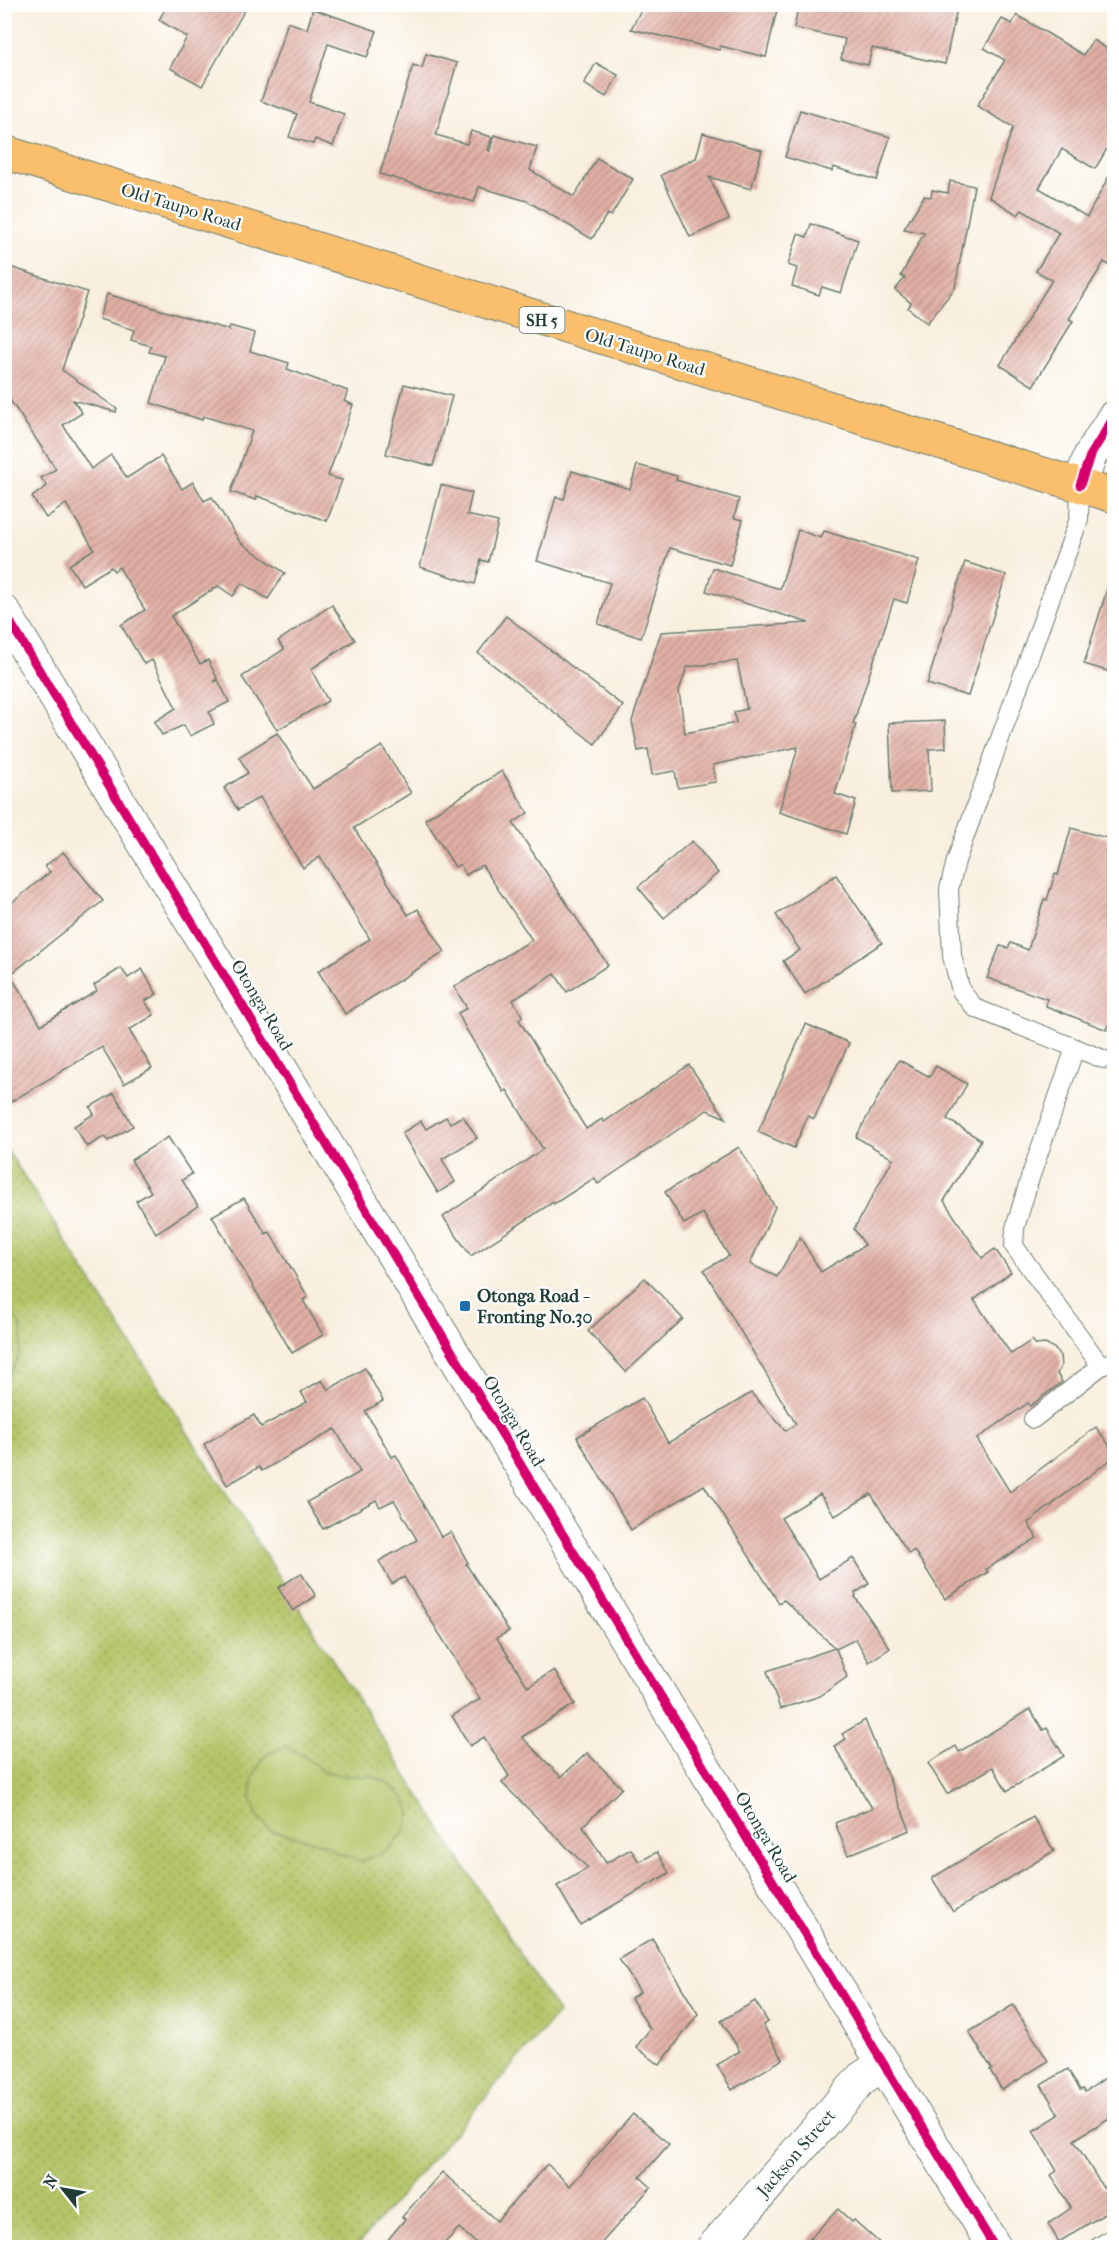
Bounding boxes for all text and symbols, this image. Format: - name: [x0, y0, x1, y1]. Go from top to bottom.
- street label: Old Taupo Road: [118, 179, 244, 236]
- road number: SH 5: [520, 307, 564, 333]
- street label: Old Taupo Road: [582, 324, 708, 381]
- street label: Otonga Road: [226, 956, 297, 1055]
- place label: Otonga Road - Fronting No.30: [476, 1286, 592, 1328]
- marker: Otonga Road - Fronting No.30: [458, 1299, 472, 1313]
- street label: Otonga Road: [478, 1372, 549, 1471]
- street label: Otonga Road: [730, 1788, 801, 1887]
- street label: Jackson Street: [751, 2105, 841, 2203]
- north arrow: [33, 2159, 93, 2219]
- text: N: [39, 2171, 62, 2192]

